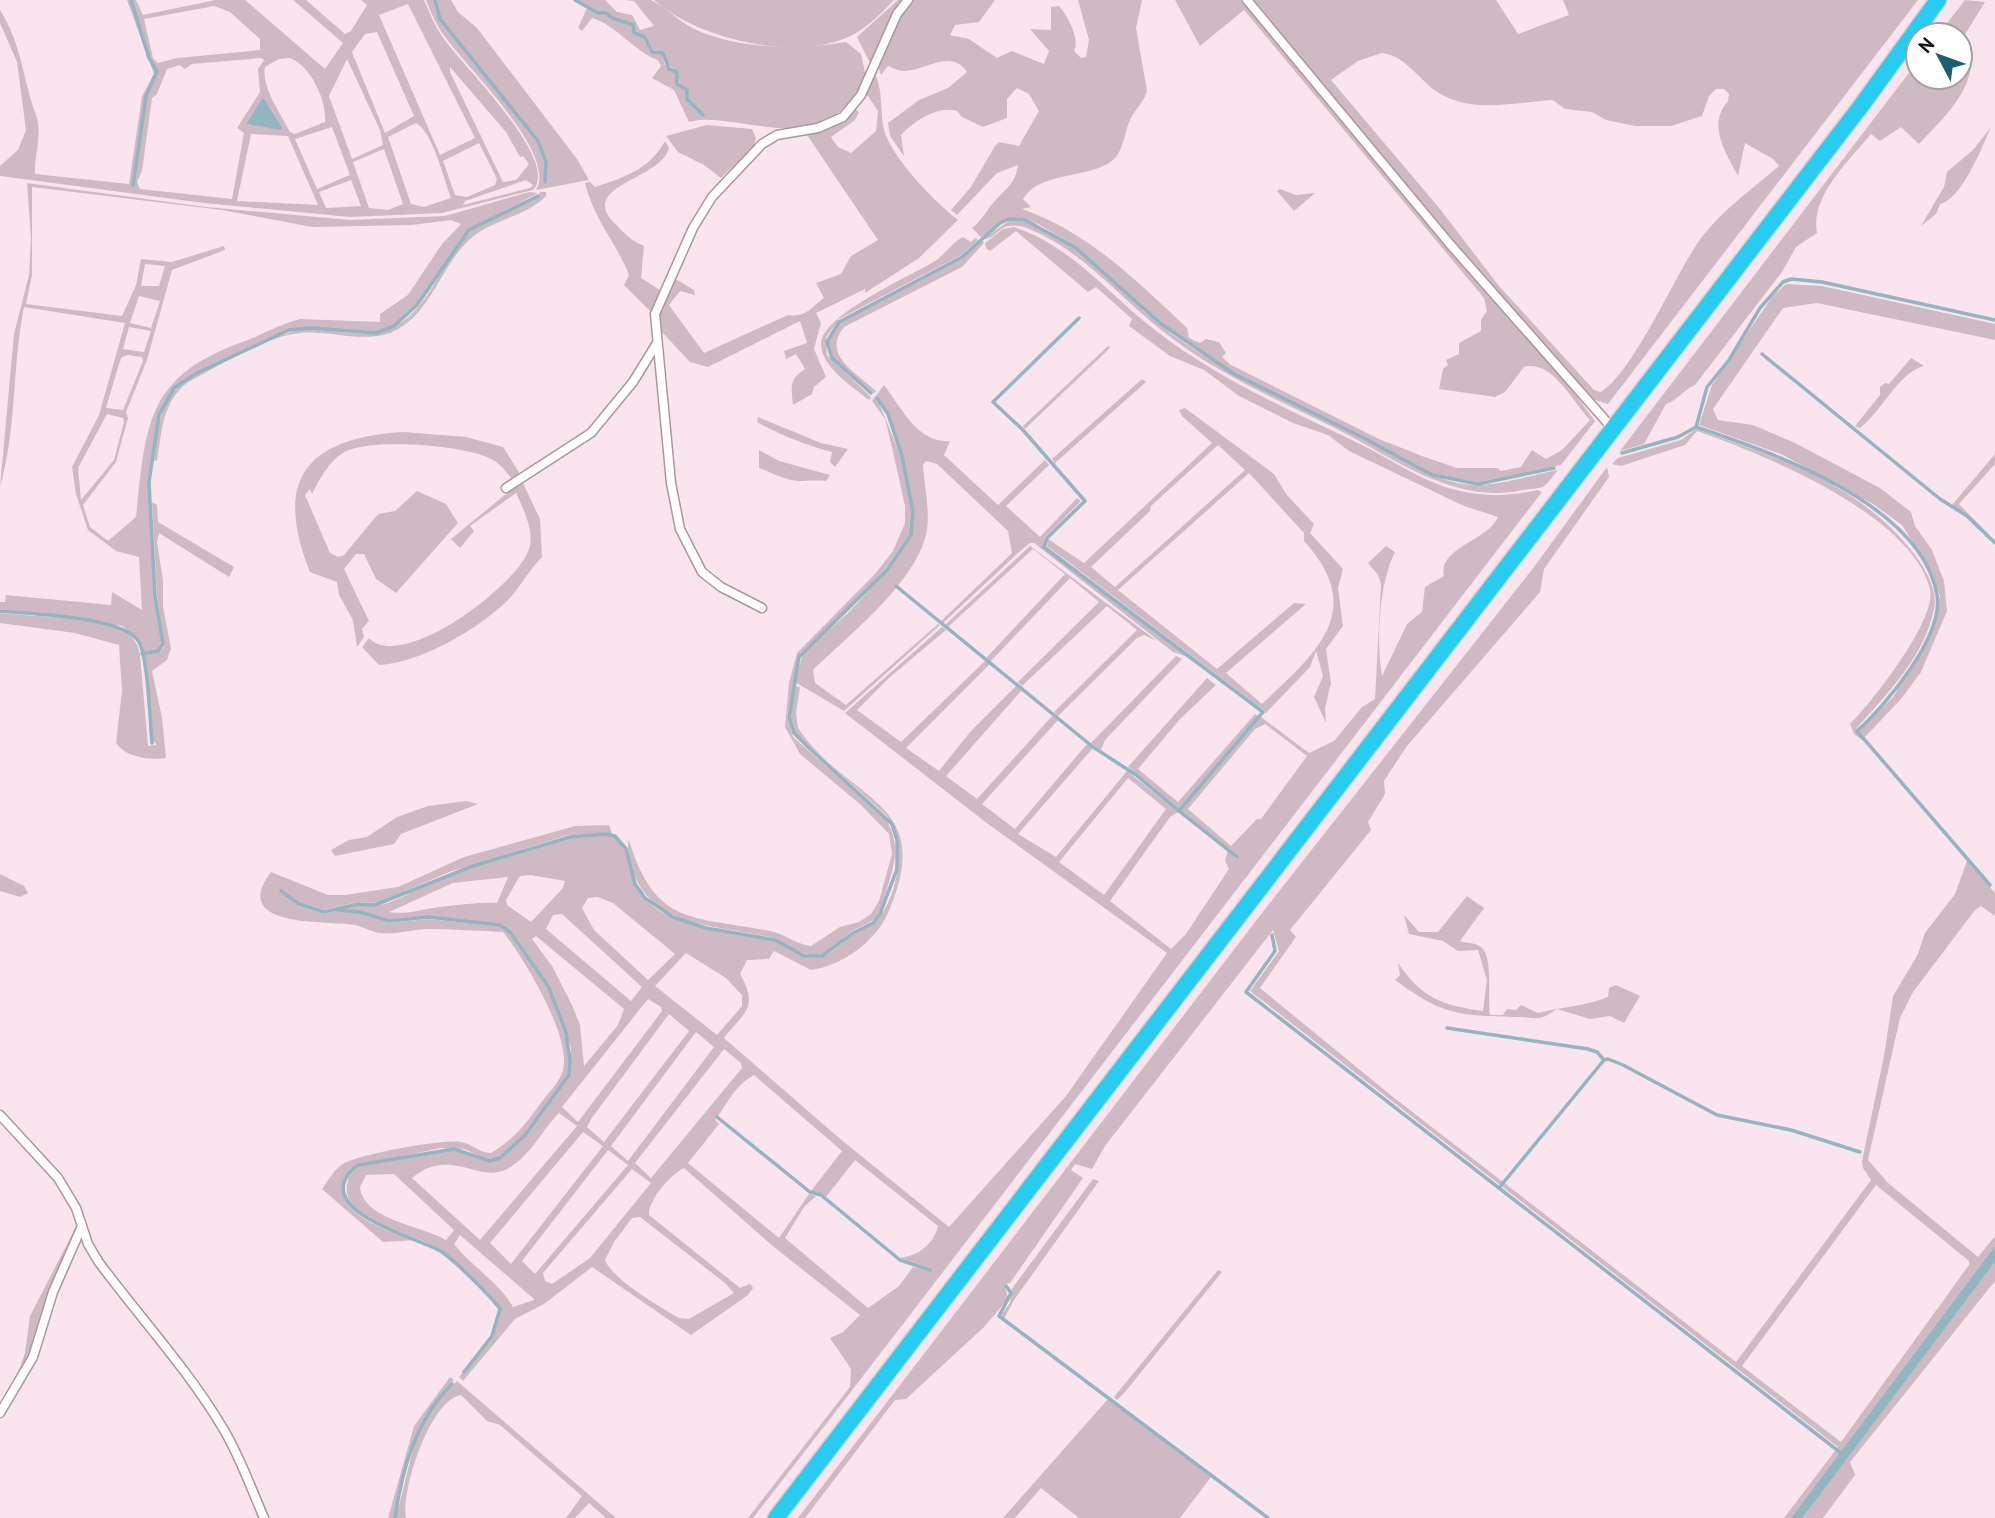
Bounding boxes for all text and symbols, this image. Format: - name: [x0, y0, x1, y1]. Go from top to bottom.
- north arrow: [1904, 21, 1974, 91]
- text: N: [1913, 32, 1939, 57]

